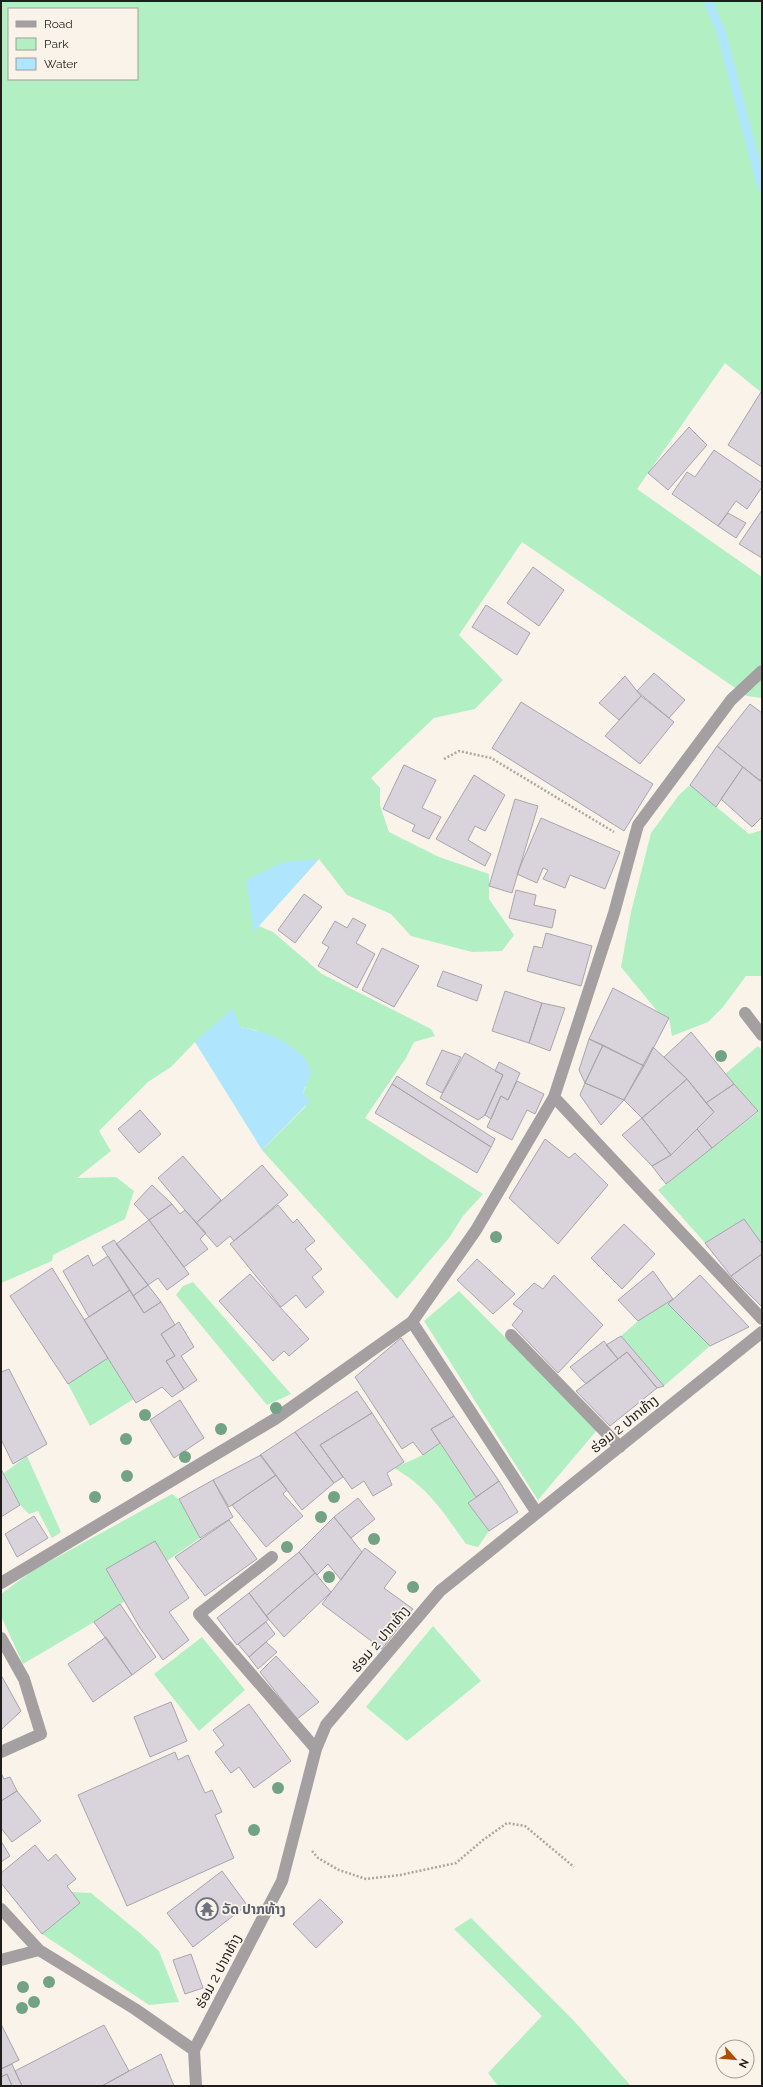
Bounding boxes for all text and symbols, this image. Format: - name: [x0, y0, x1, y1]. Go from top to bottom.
- legend: [8, 8, 138, 80]
- text: Road: [44, 17, 73, 31]
- text: Park: [44, 37, 69, 51]
- text: Water: [44, 57, 78, 71]
- street label: ຮ່ອມ 2 ປາກທ້າງ: [587, 1392, 661, 1456]
- street label: ຮ່ອມ 2 ປາກທ້າງ: [348, 1602, 412, 1676]
- temple icon: ວັດ ປາກທ້າງ: [194, 1896, 220, 1922]
- place label: ວັດ ປາກທ້າງ: [222, 1901, 286, 1917]
- street label: ຮ່ອມ 2 ປາກທ້າງ: [192, 1931, 244, 2011]
- north arrow: [715, 2039, 755, 2079]
- text: N: [736, 2057, 751, 2070]

